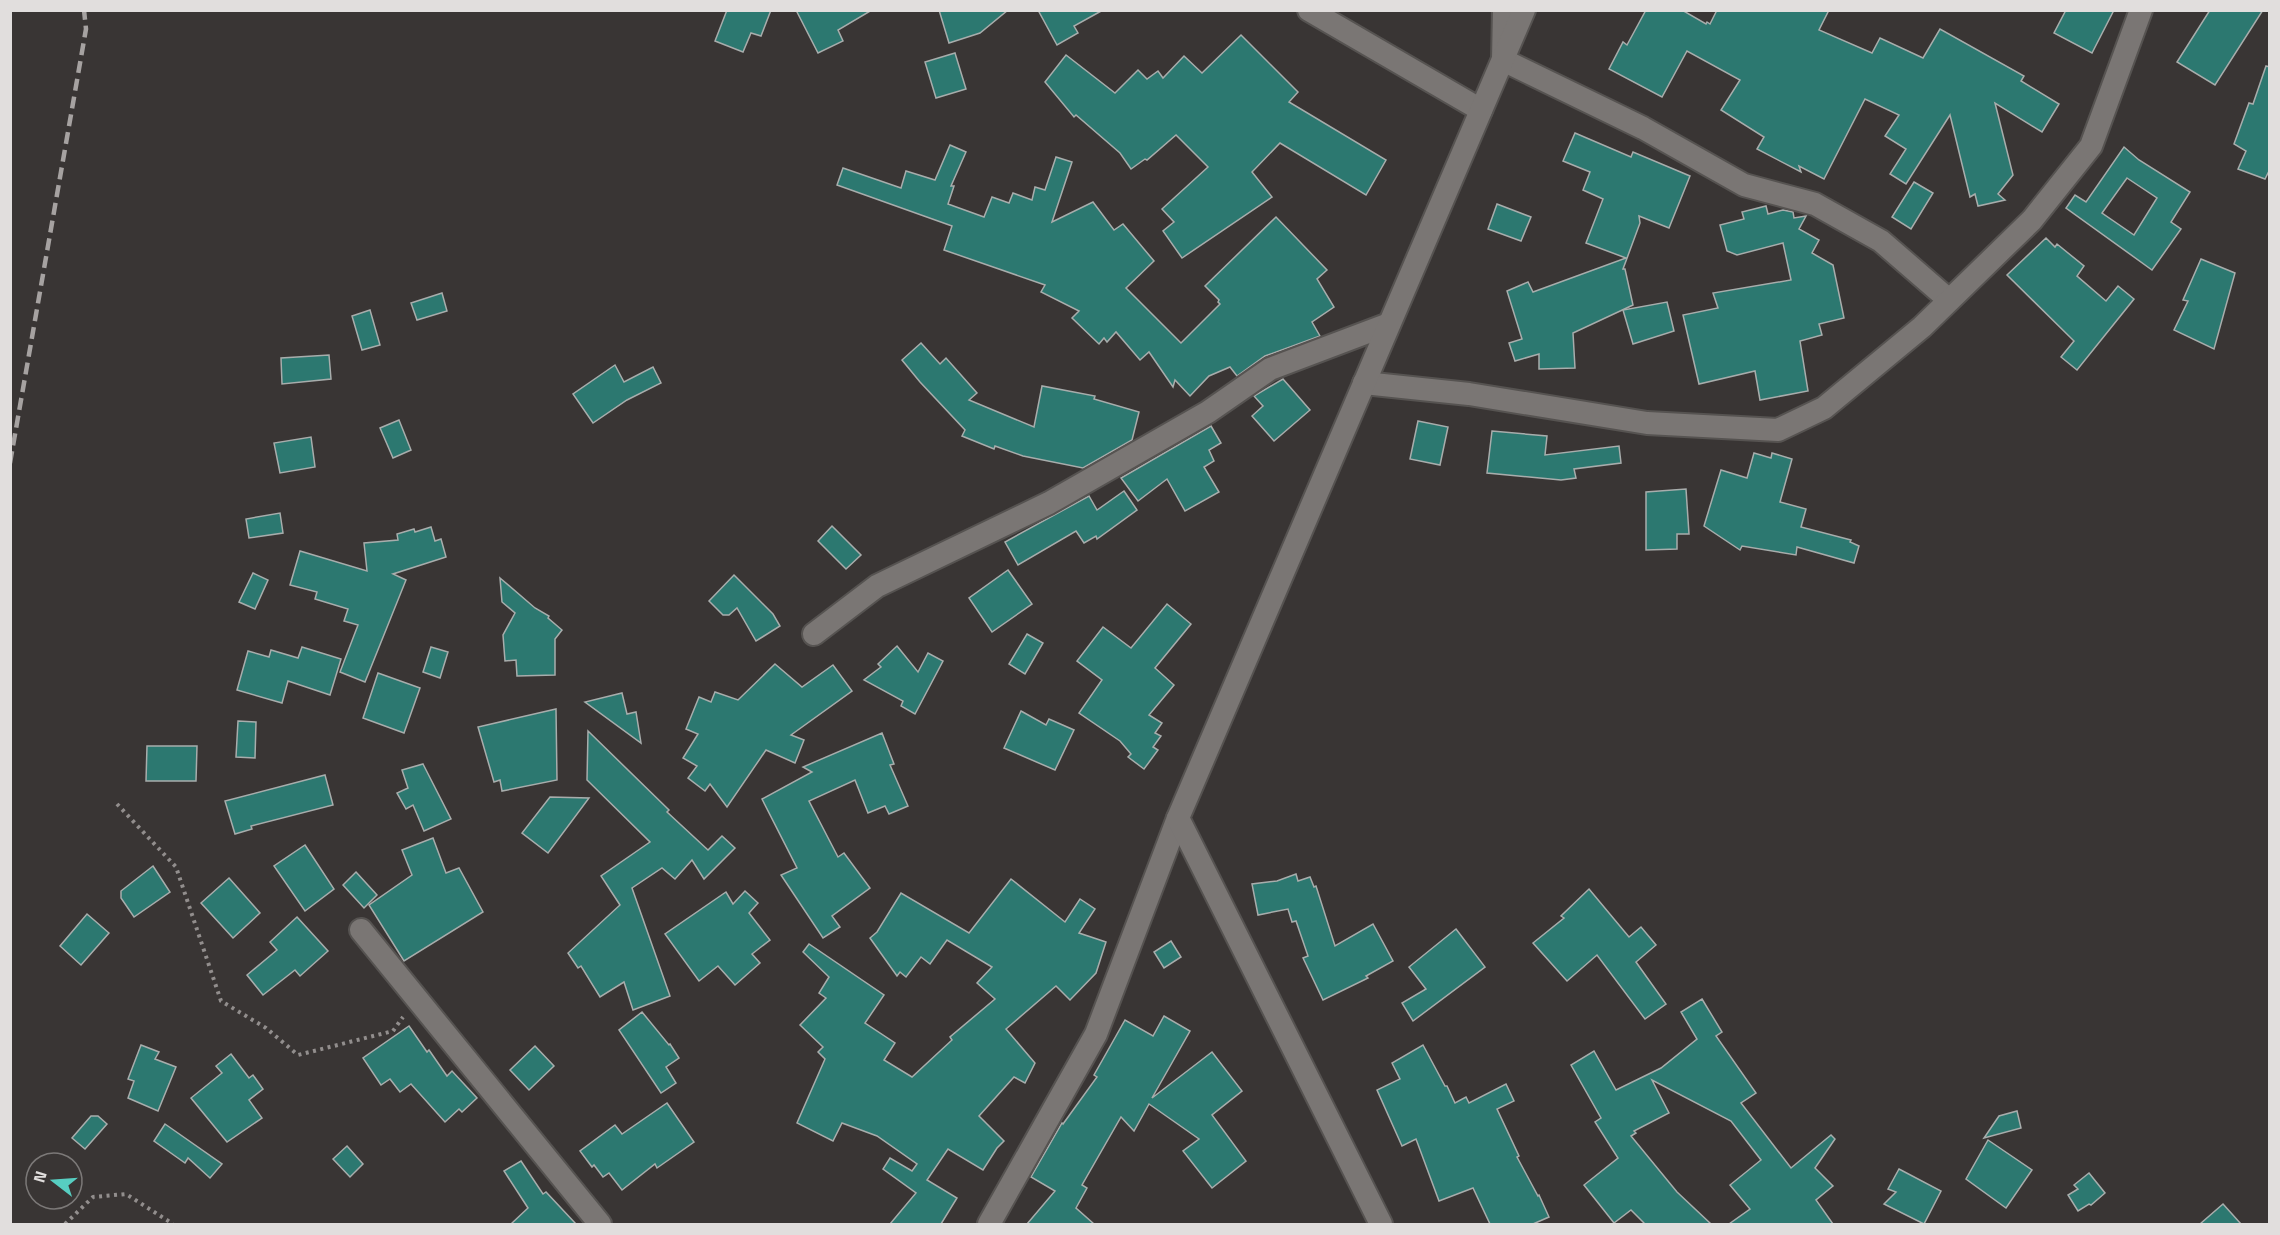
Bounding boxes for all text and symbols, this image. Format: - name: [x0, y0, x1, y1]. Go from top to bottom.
- north arrow: [24, 1151, 84, 1211]
- text: N: [27, 1168, 53, 1185]

